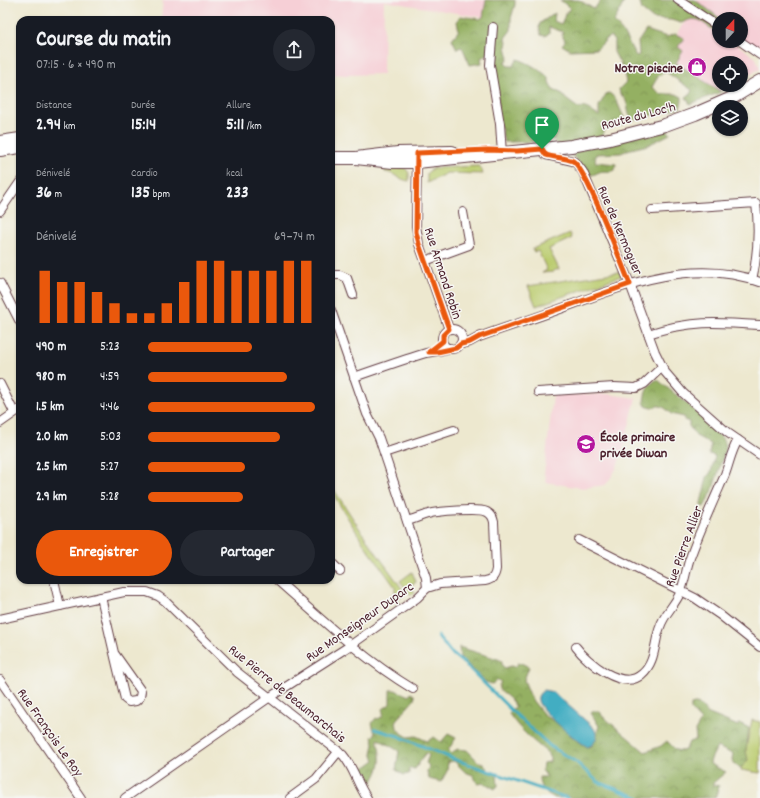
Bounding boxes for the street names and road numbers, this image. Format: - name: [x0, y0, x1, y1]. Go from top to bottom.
- street label: Route du Loc'h: [599, 97, 678, 136]
- street label: Rue de Kermoguer: [591, 183, 647, 279]
- street label: Rue Armand Robin: [418, 225, 466, 322]
- street label: Rue Pierre Allier: [661, 502, 709, 590]
- street label: Rue Monseigneur Duparc: [302, 578, 419, 668]
- street label: Rue Pierre de Beaumarchais: [223, 641, 350, 749]
- street label: Rue François Le Roy: [11, 685, 88, 782]

